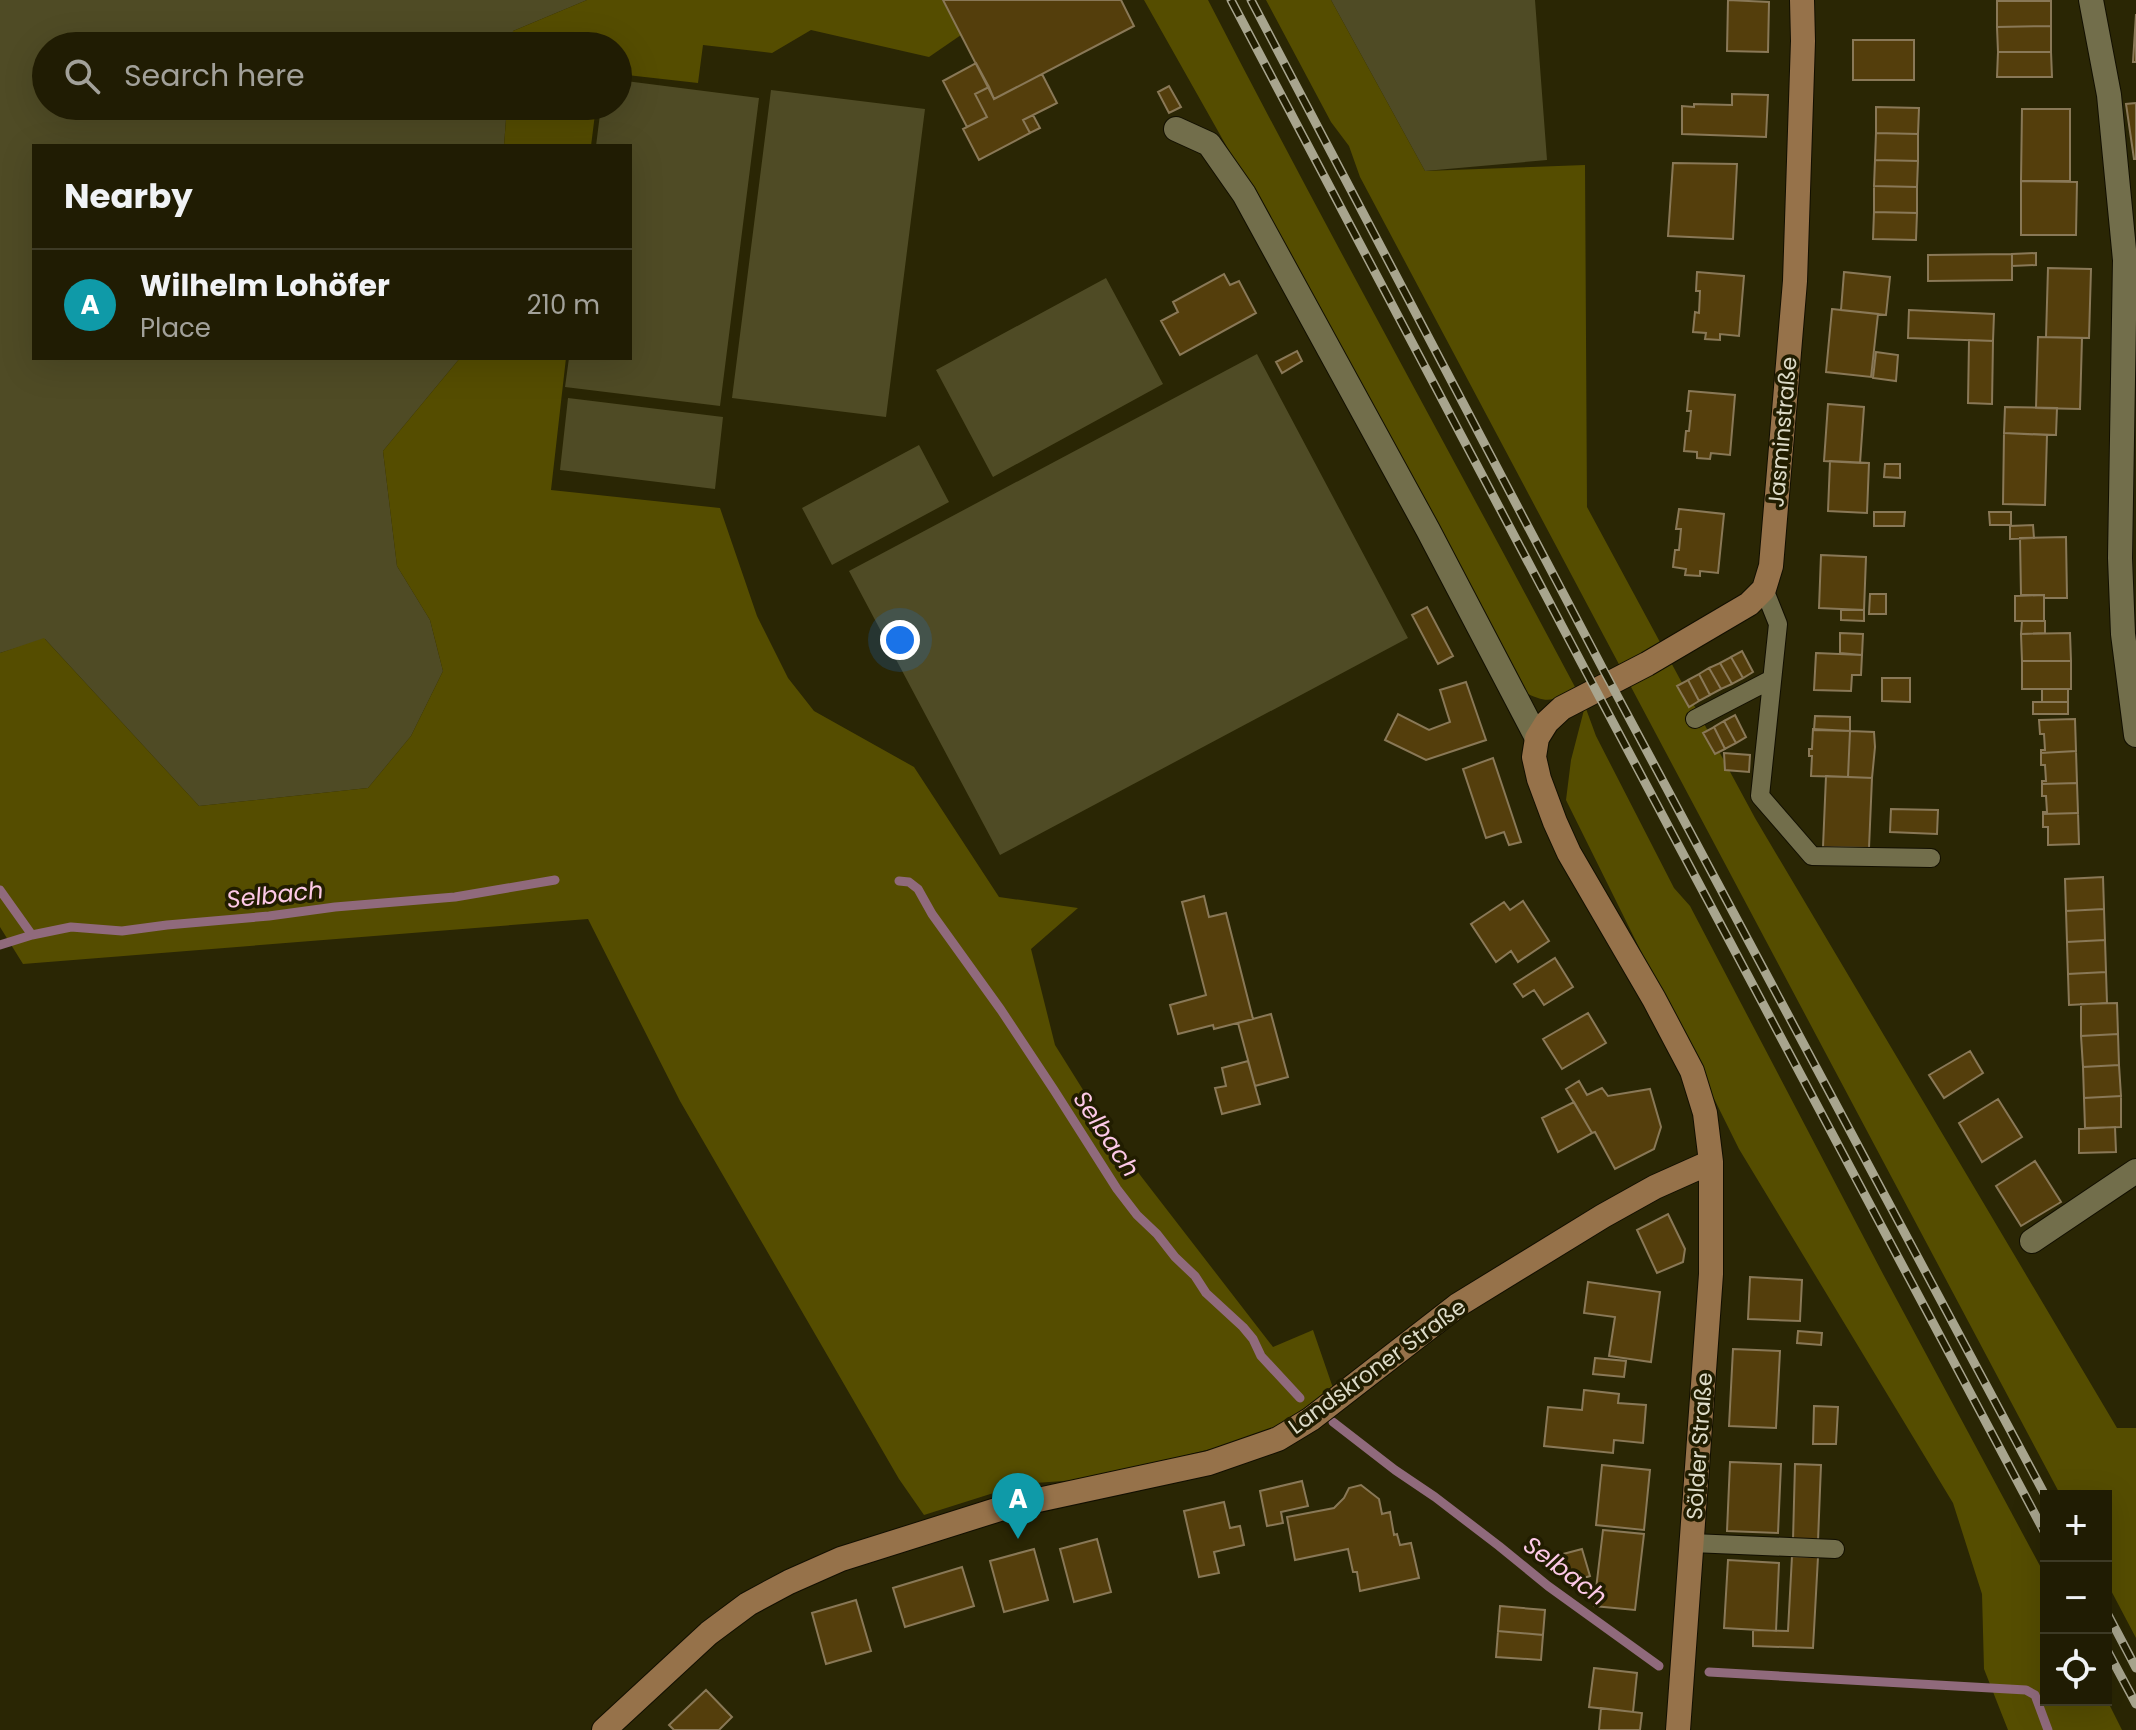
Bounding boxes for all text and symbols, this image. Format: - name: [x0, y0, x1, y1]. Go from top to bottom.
- search box: [32, 32, 632, 120]
- icon: search: [60, 54, 104, 98]
- text: Search here: [124, 54, 305, 97]
- text: Nearby: [64, 172, 193, 220]
- text: Wilhelm Lohöfer: [140, 264, 390, 307]
- text: A: [80, 287, 100, 323]
- text: 210 m: [527, 287, 600, 323]
- text: Place: [140, 310, 211, 346]
- street label: Jasminstraße: [1760, 355, 1805, 509]
- your location: [880, 620, 920, 660]
- water label: Selbach: [225, 873, 325, 916]
- water label: Selbach: [1066, 1084, 1147, 1183]
- street label: Landskroner Straße: [1282, 1291, 1473, 1442]
- street label: Sölder Straße: [1679, 1371, 1720, 1521]
- pin: A: [992, 1473, 1044, 1539]
- map controls: [2040, 1490, 2112, 1706]
- button: +: [2040, 1490, 2112, 1562]
- water label: Selbach: [1517, 1528, 1614, 1613]
- button: −: [2040, 1562, 2112, 1634]
- button: locate: [2040, 1634, 2112, 1706]

